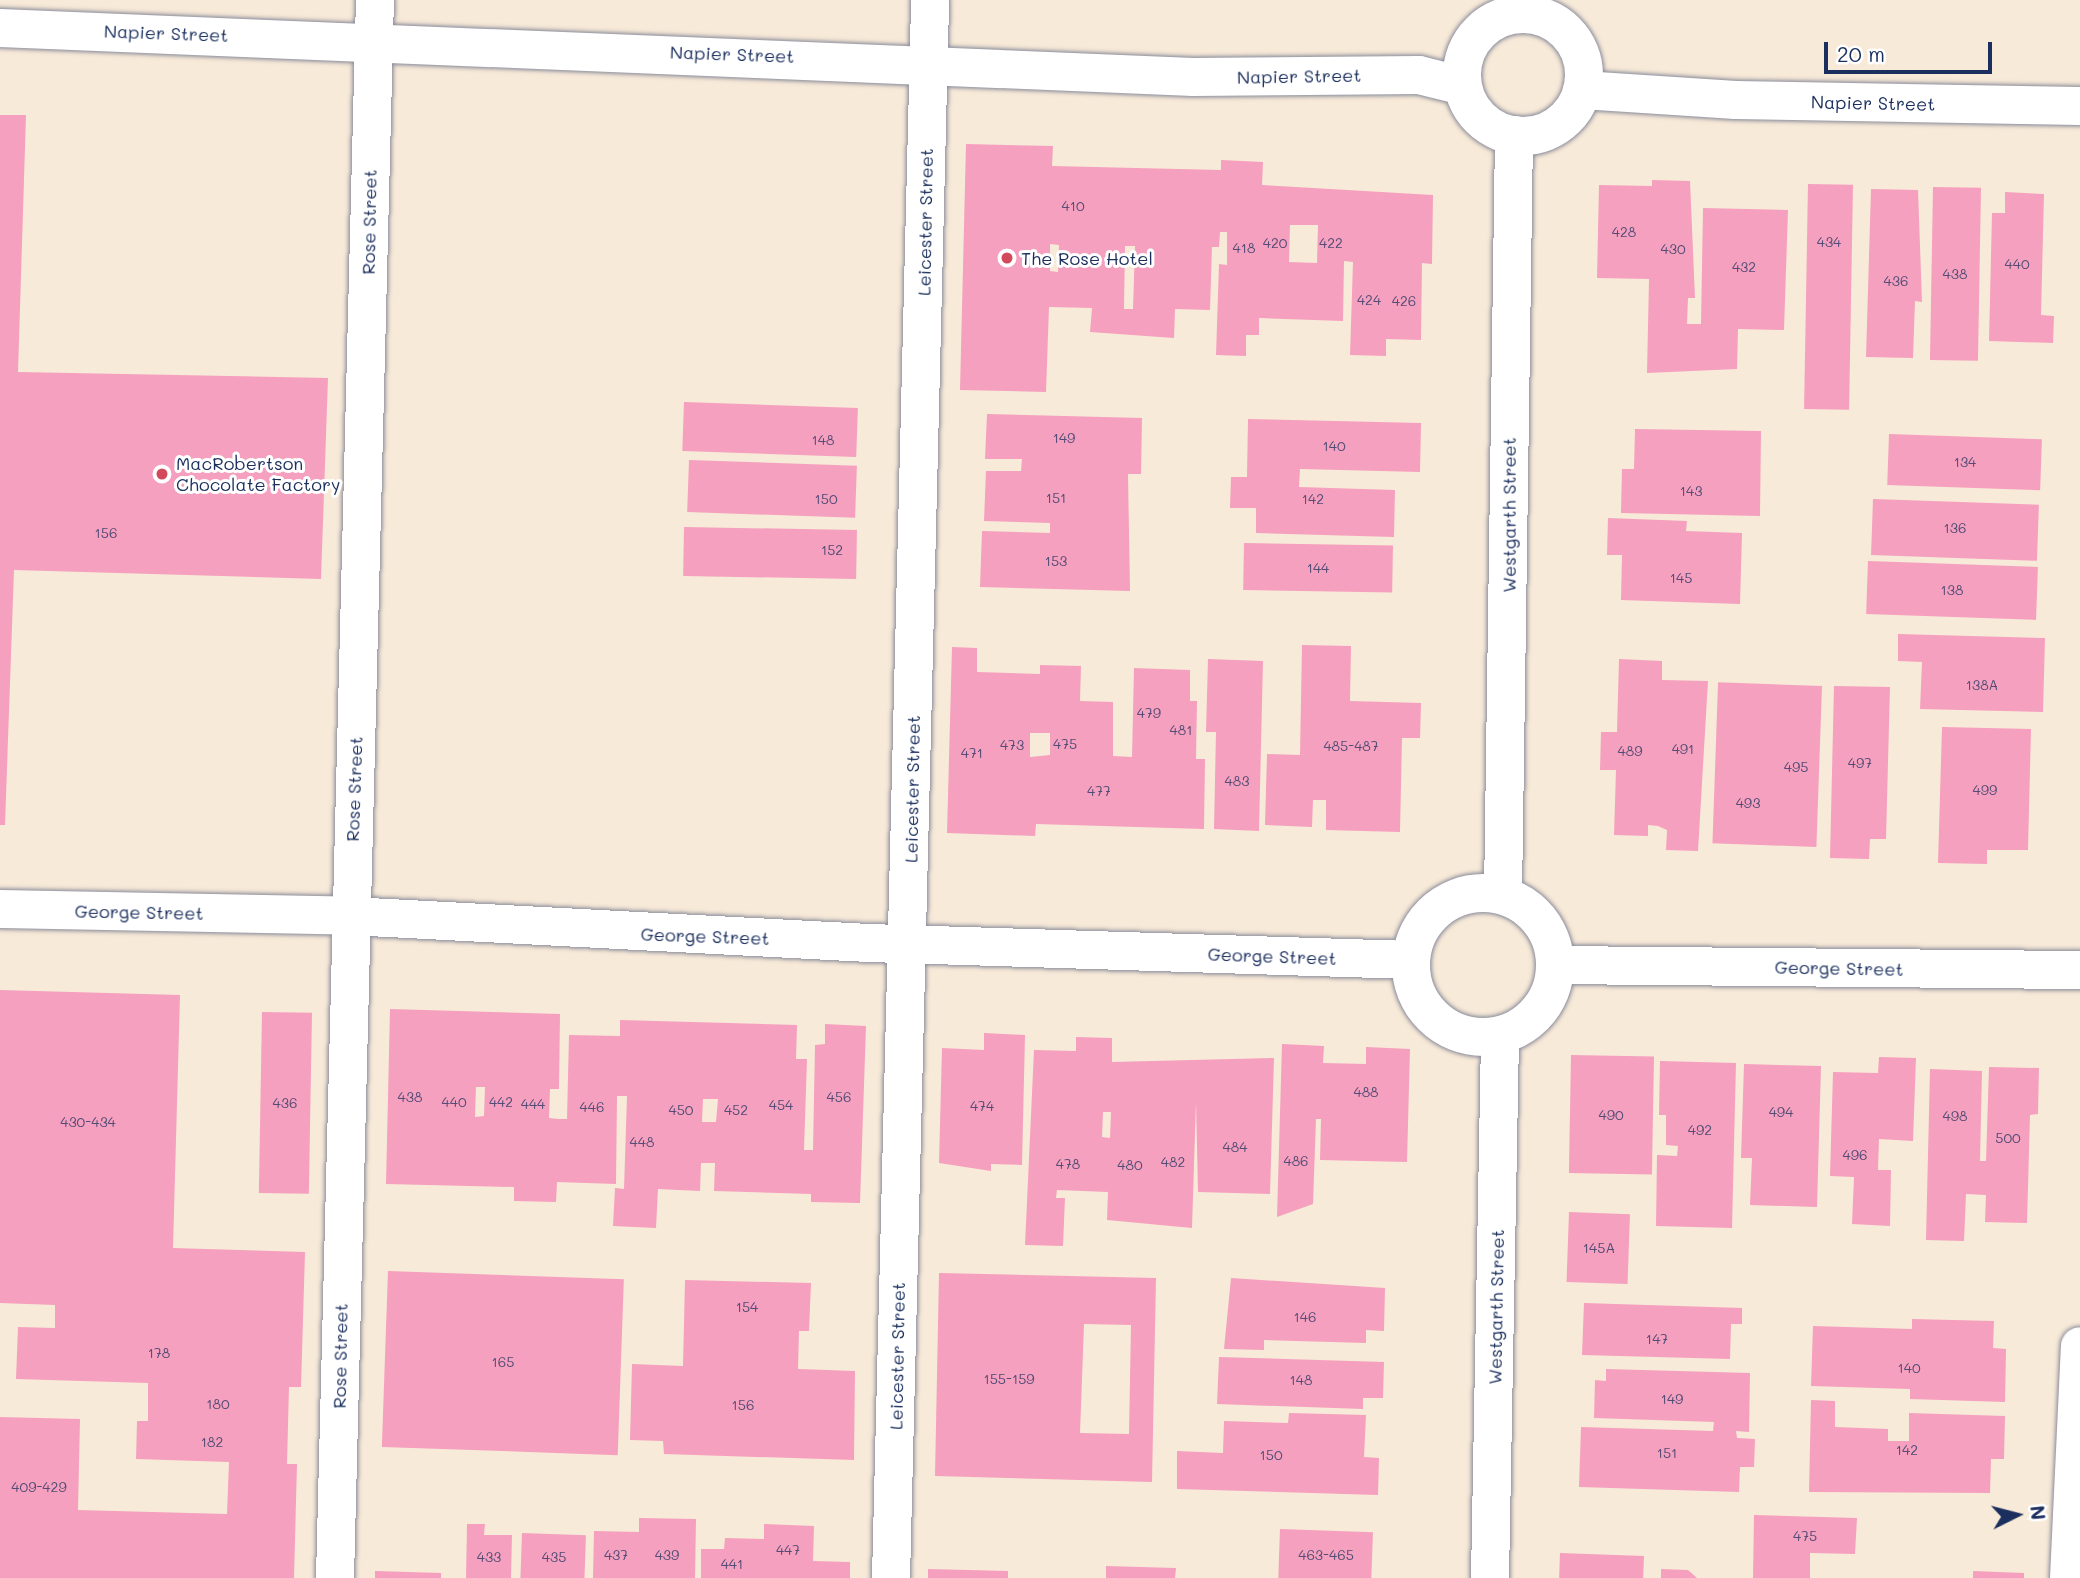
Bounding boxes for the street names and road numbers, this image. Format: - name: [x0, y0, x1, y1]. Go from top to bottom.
- street label: Napier Street: [103, 20, 229, 46]
- street label: Napier Street: [669, 41, 795, 67]
- street label: Napier Street: [1237, 64, 1361, 88]
- street label: Napier Street: [1811, 91, 1935, 115]
- street label: Leicester Street: [913, 148, 937, 296]
- street label: Rose Street: [357, 169, 381, 275]
- street label: Westgarth Street: [1498, 437, 1520, 593]
- street label: Leicester Street: [900, 715, 924, 863]
- street label: Rose Street: [341, 736, 367, 842]
- street label: George Street: [74, 900, 204, 924]
- street label: George Street: [640, 923, 770, 949]
- street label: George Street: [1207, 943, 1337, 969]
- street label: George Street: [1774, 956, 1904, 980]
- street label: Westgarth Street: [1484, 1229, 1508, 1385]
- street label: Leicester Street: [885, 1282, 909, 1430]
- street label: Rose Street: [328, 1303, 352, 1409]

